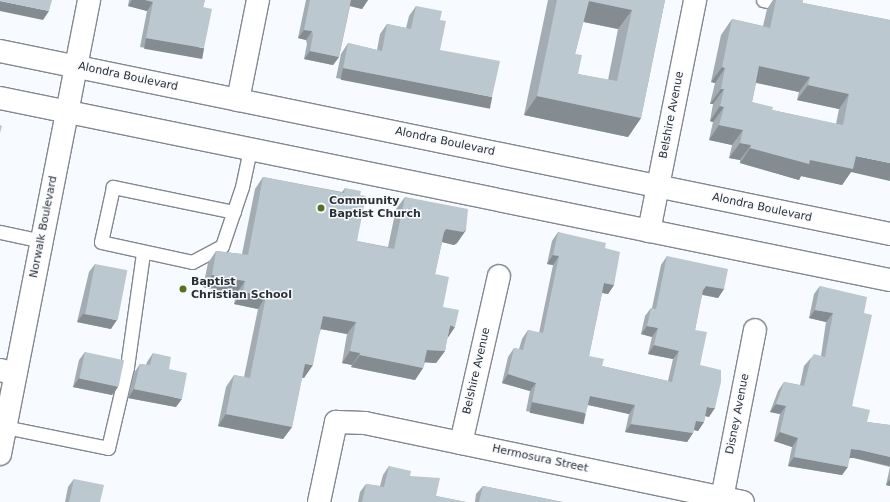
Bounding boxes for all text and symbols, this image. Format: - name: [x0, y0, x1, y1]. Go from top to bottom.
- street label: Alondra Boulevard: [77, 60, 179, 94]
- street label: Belshire Avenue: [657, 70, 687, 160]
- street label: Alondra Boulevard: [394, 125, 496, 159]
- street label: Norwalk Boulevard: [28, 175, 60, 279]
- street label: Alondra Boulevard: [711, 191, 813, 225]
- place label: Community Baptist Church: [329, 195, 421, 221]
- marker: Community Baptist Church: [316, 203, 326, 213]
- place label: Baptist Christian School: [191, 276, 292, 302]
- marker: Baptist Christian School: [178, 284, 188, 294]
- street label: Belshire Avenue: [461, 326, 493, 416]
- street label: Disney Avenue: [724, 373, 752, 455]
- street label: Hermosura Street: [491, 442, 589, 476]

